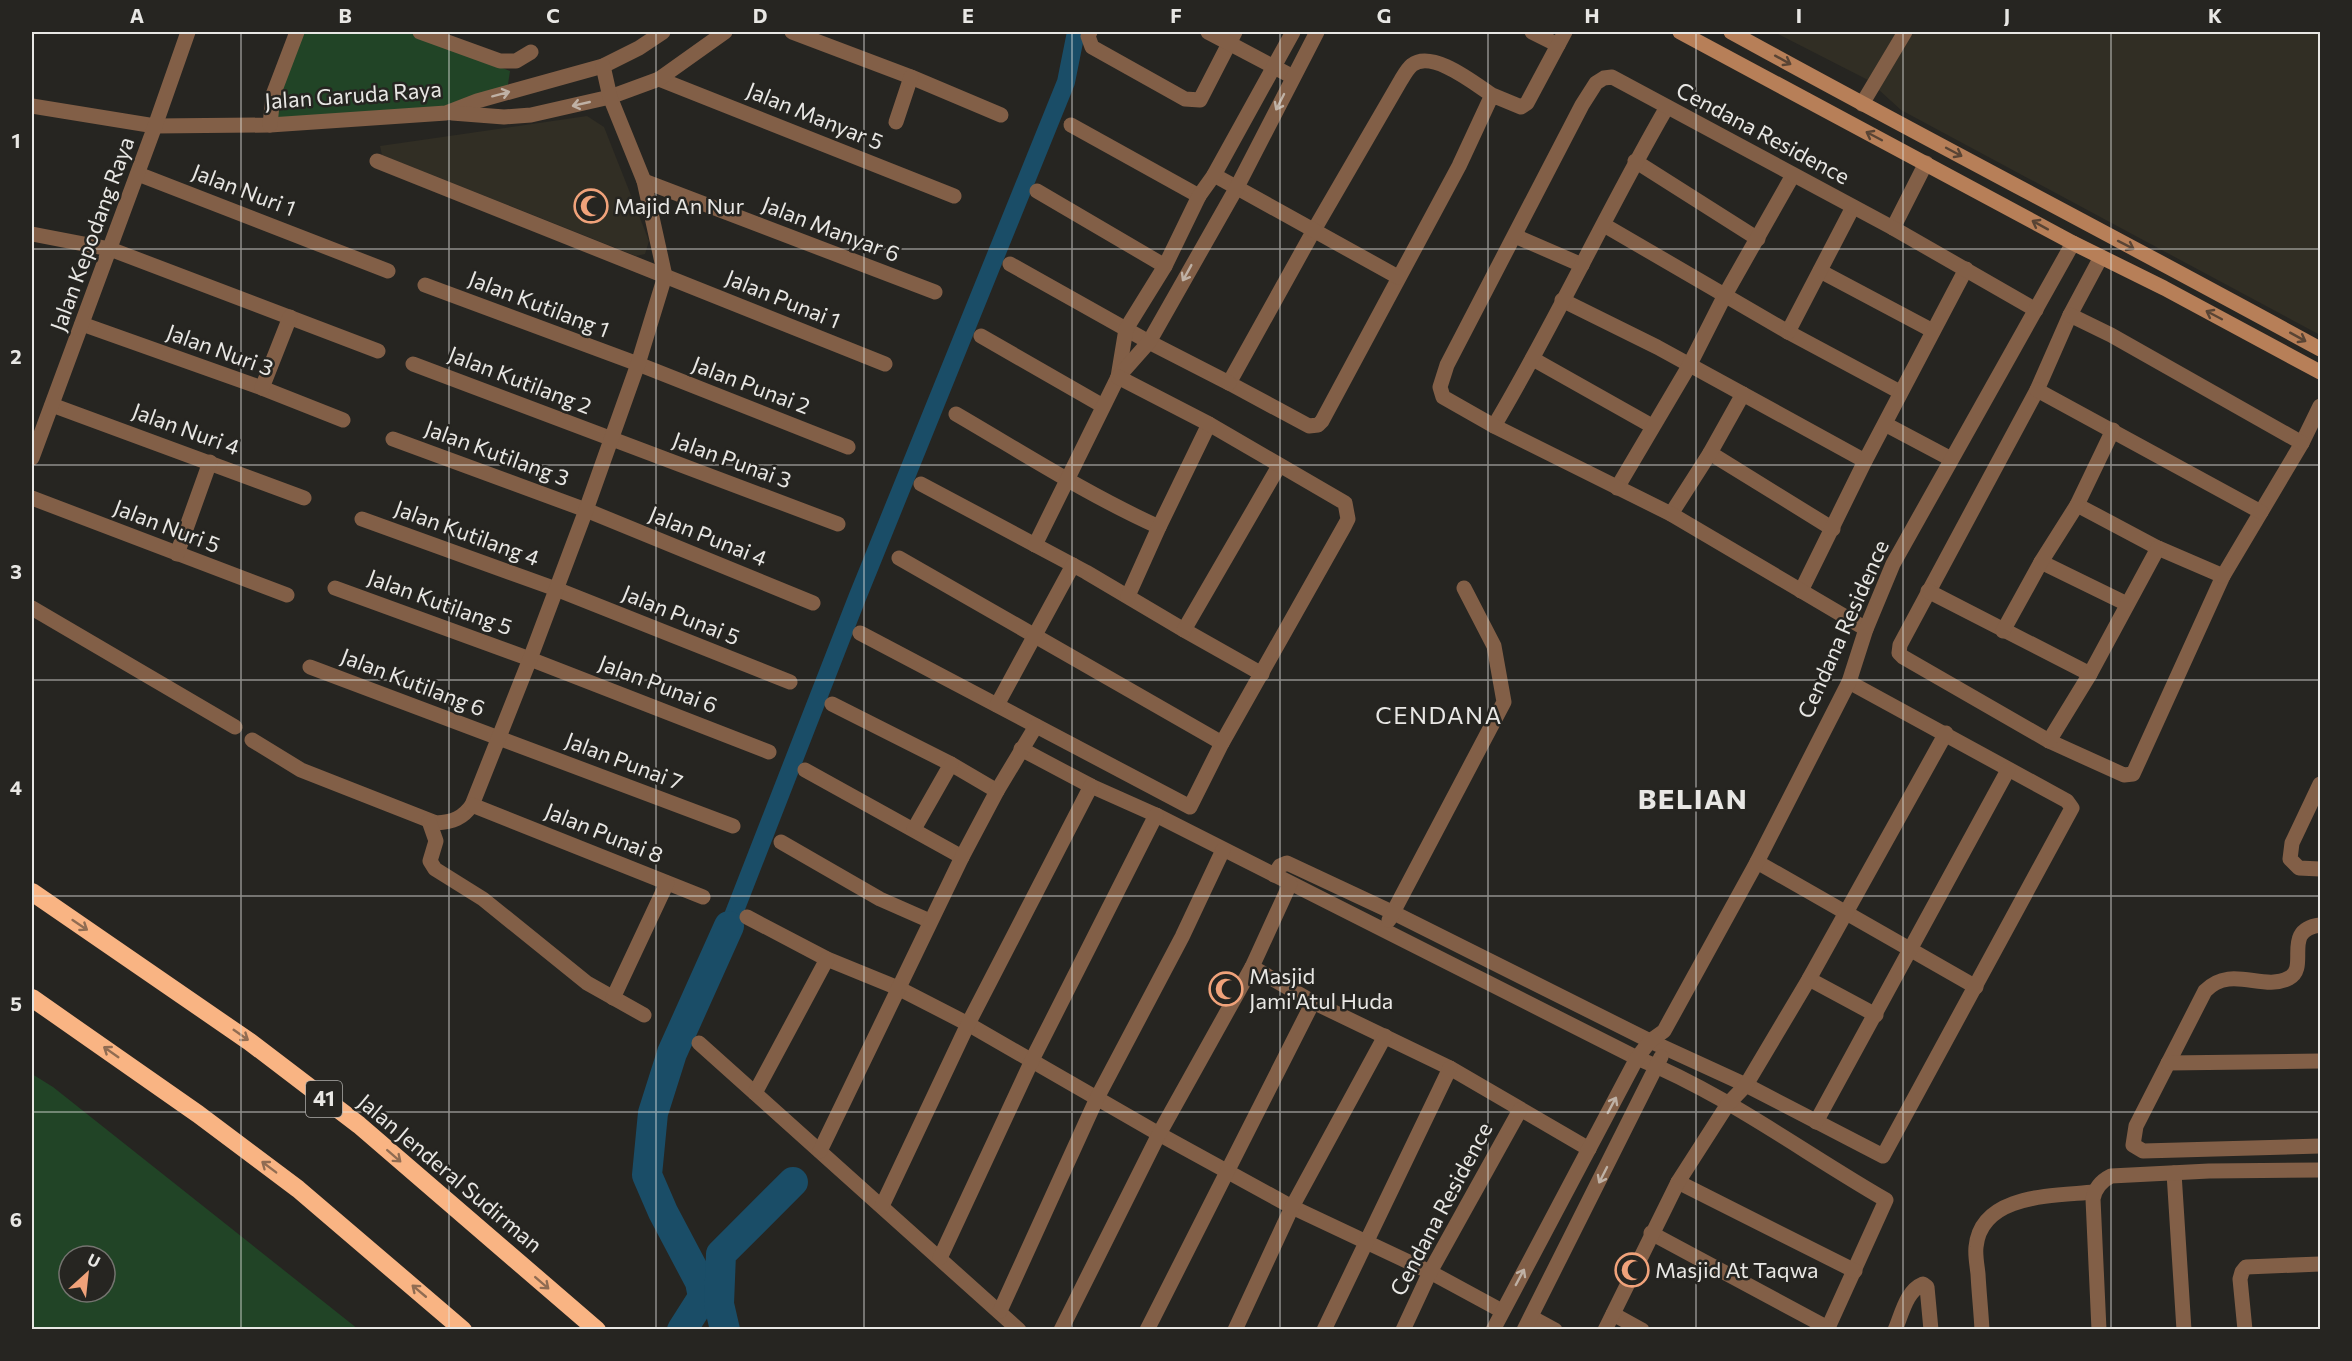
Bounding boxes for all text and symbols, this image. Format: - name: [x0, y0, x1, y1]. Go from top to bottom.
- text: A: [130, 3, 144, 27]
- text: B: [338, 3, 352, 27]
- text: C: [546, 3, 560, 27]
- text: D: [753, 3, 767, 27]
- text: E: [962, 3, 974, 27]
- text: F: [1170, 3, 1182, 27]
- text: G: [1377, 3, 1391, 27]
- text: H: [1585, 3, 1600, 27]
- text: I: [1796, 3, 1802, 27]
- text: J: [2004, 3, 2010, 27]
- text: K: [2208, 3, 2222, 27]
- one-way arrow: [1773, 55, 1791, 66]
- street label: Jalan Garuda Raya: [263, 75, 442, 114]
- street label: Cendana Residence: [1672, 75, 1855, 190]
- street label: Jalan Manyar 5: [743, 76, 887, 155]
- one-way arrow: [491, 88, 510, 99]
- one-way arrow: [1274, 92, 1285, 110]
- one-way arrow: [572, 99, 591, 110]
- text: 1: [11, 128, 21, 152]
- one-way arrow: [1866, 130, 1883, 142]
- street label: Jalan Kepodang Raya: [44, 133, 139, 335]
- one-way arrow: [1945, 146, 1962, 158]
- street label: Jalan Nuri 1: [189, 157, 300, 222]
- mosque icon: Majid An Nur: [573, 188, 609, 224]
- street label: Jalan Manyar 6: [758, 190, 904, 267]
- place label: Majid An Nur: [614, 192, 744, 219]
- one-way arrow: [2032, 219, 2050, 230]
- one-way arrow: [2116, 240, 2134, 251]
- street label: Jalan Punai 1: [722, 263, 844, 334]
- street label: Jalan Kutilang 1: [465, 264, 613, 343]
- one-way arrow: [1181, 264, 1193, 281]
- one-way arrow: [2205, 309, 2223, 320]
- street label: Jalan Nuri 3: [163, 318, 277, 381]
- one-way arrow: [2288, 332, 2306, 343]
- street label: Jalan Kutilang 2: [445, 340, 596, 419]
- text: 2: [10, 344, 22, 368]
- street label: Jalan Punai 2: [688, 350, 814, 419]
- street label: Jalan Nuri 4: [129, 397, 244, 460]
- street label: Jalan Kutilang 3: [421, 414, 573, 491]
- street label: Jalan Punai 3: [669, 426, 795, 493]
- street label: Jalan Nuri 5: [110, 493, 224, 558]
- street label: Jalan Kutilang 4: [391, 494, 543, 571]
- street label: Jalan Punai 4: [645, 500, 771, 571]
- street label: Cendana Residence: [1791, 535, 1894, 722]
- text: 3: [10, 559, 22, 583]
- street label: Jalan Kutilang 5: [364, 563, 516, 640]
- street label: Jalan Punai 5: [618, 579, 744, 650]
- street label: Jalan Kutilang 6: [337, 642, 489, 721]
- street label: Jalan Punai 6: [595, 648, 721, 719]
- district label: CENDANA: [1375, 700, 1503, 729]
- street label: Jalan Punai 7: [562, 726, 687, 795]
- text: 4: [10, 775, 22, 799]
- district label: BELIAN: [1638, 781, 1748, 815]
- street label: Jalan Punai 8: [541, 797, 667, 869]
- one-way arrow: [71, 919, 88, 931]
- place label: Masjid Jami'Atul Huda: [1249, 962, 1393, 1014]
- mosque icon: Masjid Jami'Atul Huda: [1208, 971, 1244, 1007]
- text: 5: [10, 991, 22, 1015]
- one-way arrow: [232, 1029, 249, 1041]
- one-way arrow: [104, 1046, 120, 1058]
- road number: 41: [306, 1081, 342, 1117]
- street label: Jalan Jenderal Sudirman: [353, 1088, 548, 1258]
- one-way arrow: [1607, 1097, 1618, 1115]
- street label: Cendana Residence: [1383, 1117, 1498, 1300]
- one-way arrow: [386, 1149, 401, 1163]
- one-way arrow: [261, 1160, 277, 1173]
- one-way arrow: [1596, 1165, 1608, 1183]
- text: 6: [10, 1207, 22, 1231]
- north arrow: [57, 1244, 117, 1304]
- text: U: [85, 1249, 104, 1271]
- mosque icon: Masjid At Taqwa: [1614, 1252, 1650, 1288]
- place label: Masjid At Taqwa: [1655, 1256, 1819, 1283]
- one-way arrow: [1515, 1269, 1526, 1287]
- one-way arrow: [534, 1276, 550, 1289]
- one-way arrow: [412, 1284, 427, 1298]

